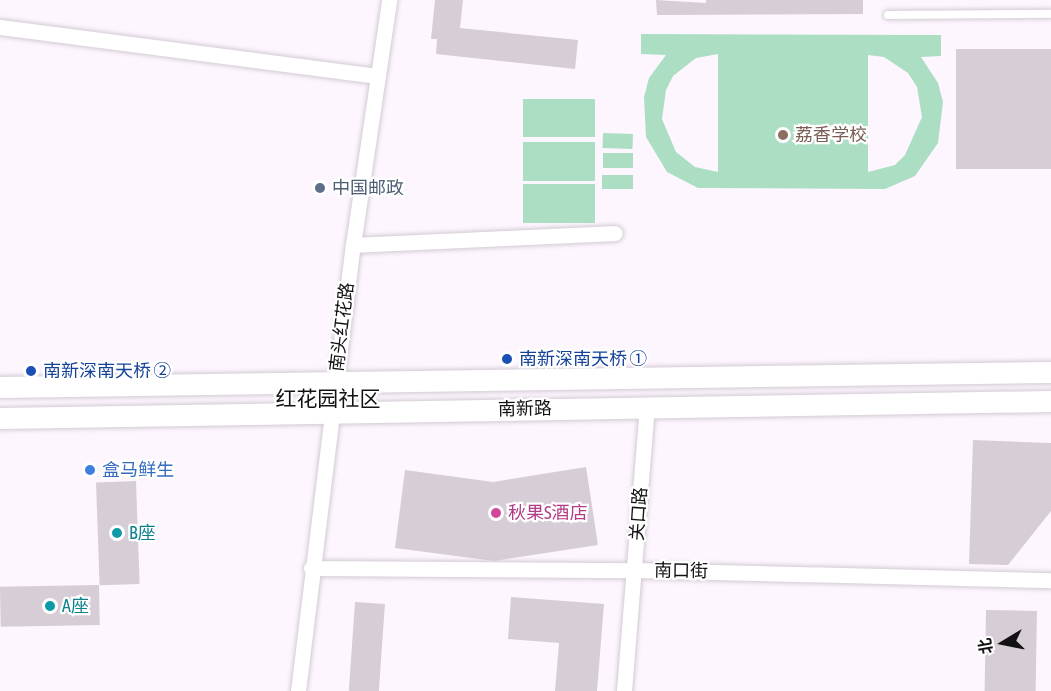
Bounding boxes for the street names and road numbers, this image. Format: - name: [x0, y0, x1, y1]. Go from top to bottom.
- street label: 南头红花路: [326, 281, 358, 373]
- street label: 南新路: [498, 398, 552, 420]
- street label: 关口路: [626, 486, 652, 542]
- street label: 南口街: [654, 560, 708, 582]

